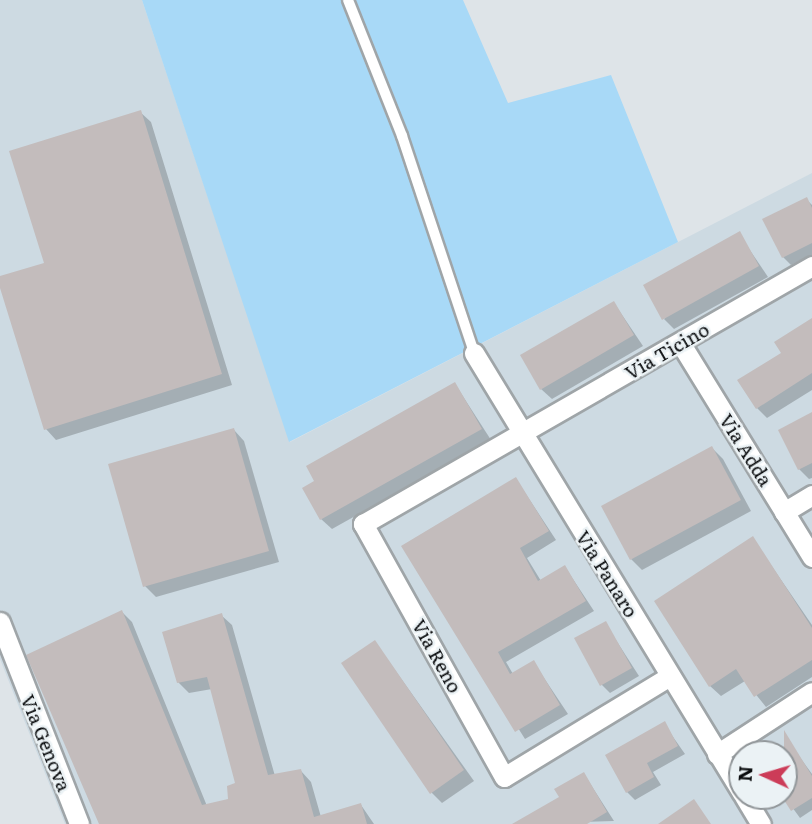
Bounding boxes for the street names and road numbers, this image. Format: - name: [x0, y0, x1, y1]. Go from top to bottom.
- street label: Via Ticino: [621, 318, 713, 384]
- street label: Via Adda: [715, 409, 777, 491]
- street label: Via Panaro: [571, 526, 643, 622]
- street label: Via Reno: [407, 615, 467, 697]
- street label: Via Genova: [16, 691, 76, 795]

